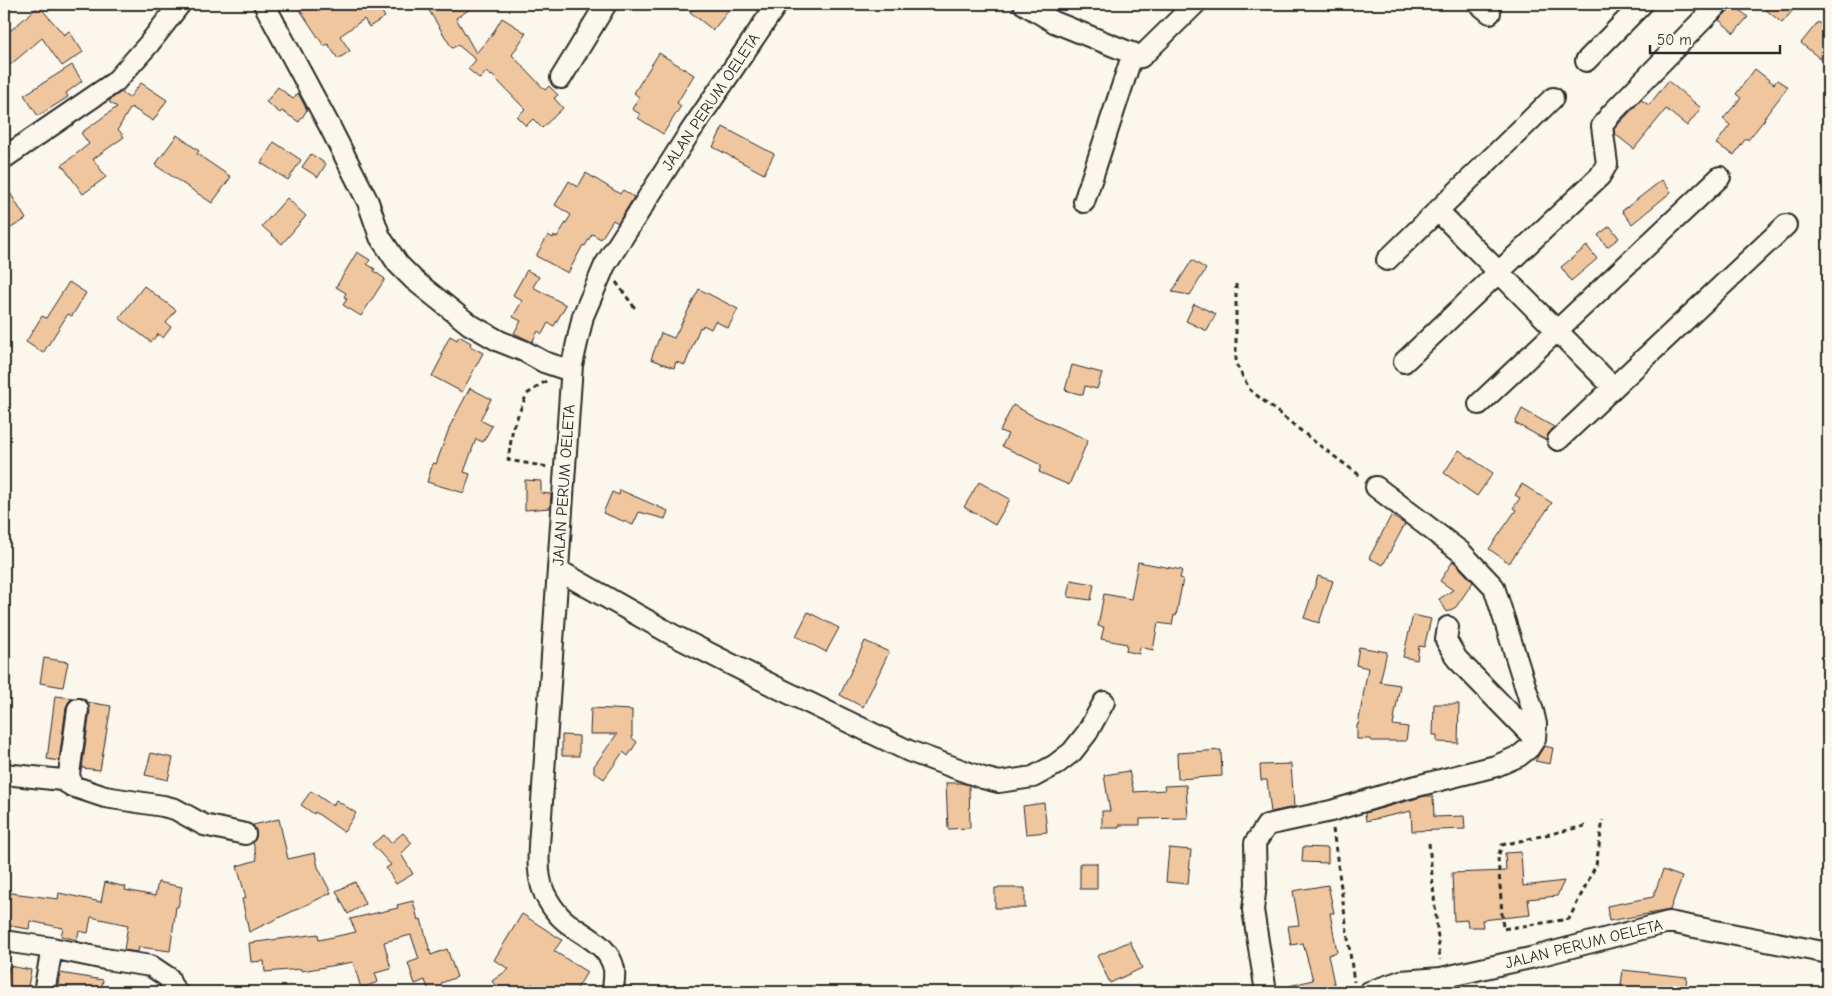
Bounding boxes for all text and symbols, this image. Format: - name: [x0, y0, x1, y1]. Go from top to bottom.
- scale bar: [1650, 22, 1780, 54]
- street label: JALAN PERUM OELETA: [658, 30, 764, 174]
- text: 50 m: [1657, 31, 1692, 49]
- street label: JALAN PERUM OELETA: [549, 404, 579, 566]
- street label: JALAN PERUM OELETA: [1503, 916, 1665, 972]

